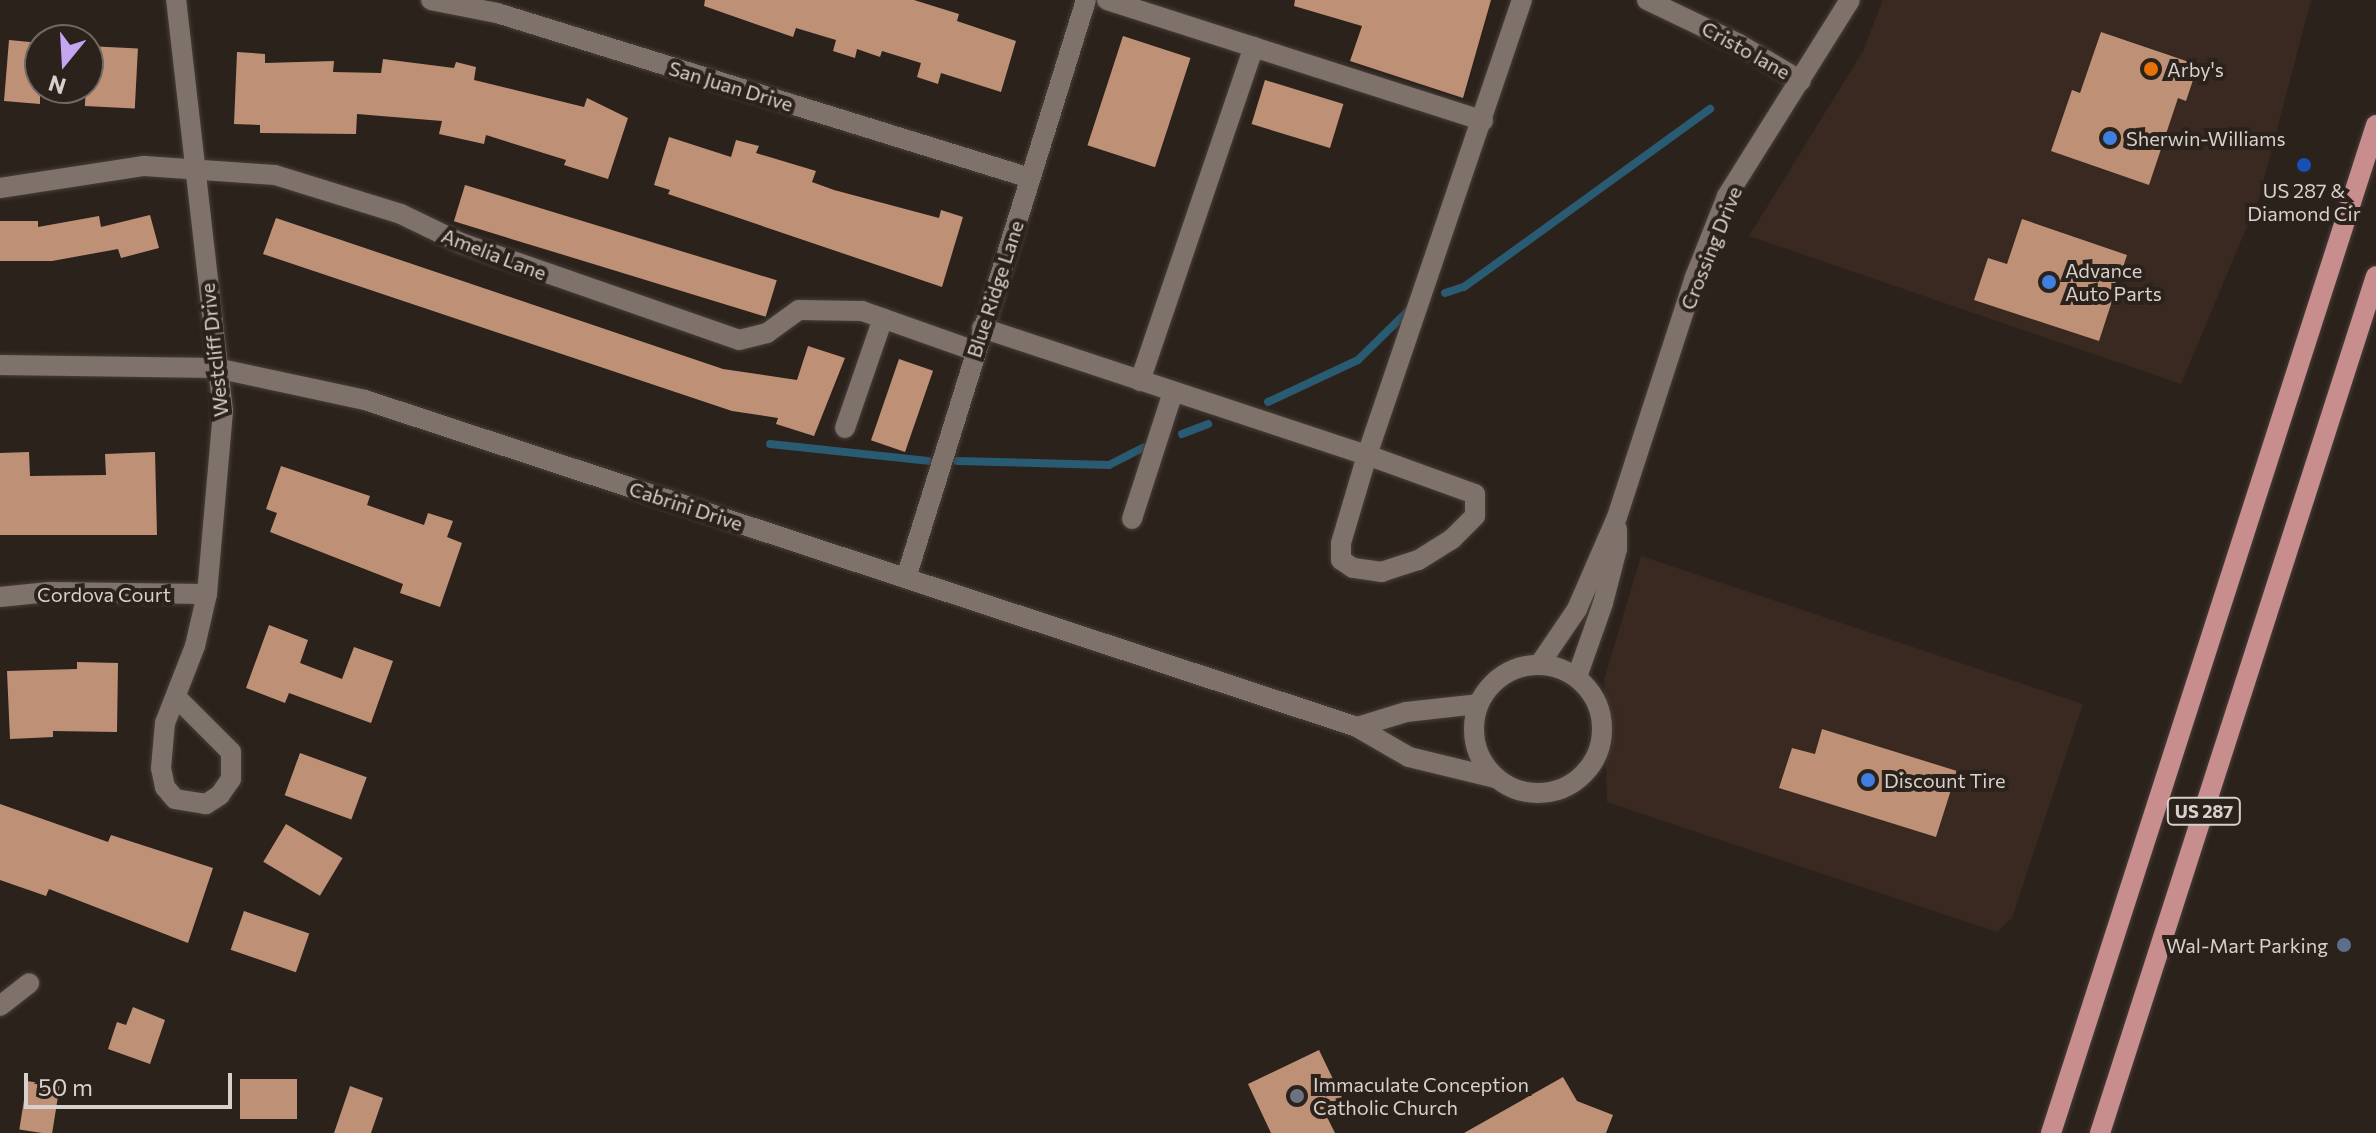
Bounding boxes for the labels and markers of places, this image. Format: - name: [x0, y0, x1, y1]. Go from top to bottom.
- place label: Arby's: [2167, 57, 2224, 81]
- marker: Arby's: [2142, 60, 2160, 78]
- place label: Sherwin-Williams: [2126, 126, 2286, 150]
- marker: Sherwin-Williams: [2101, 129, 2119, 147]
- marker: US 287 & Diamond Cir: [2295, 156, 2313, 174]
- place label: US 287 & Diamond Cir: [2247, 178, 2361, 225]
- place label: Advance Auto Parts: [2065, 258, 2162, 305]
- marker: Advance Auto Parts: [2040, 273, 2058, 291]
- place label: Discount Tire: [1884, 768, 2006, 792]
- marker: Discount Tire: [1859, 771, 1877, 789]
- place label: Wal-Mart Parking: [2166, 933, 2328, 957]
- marker: Wal-Mart Parking: [2335, 936, 2353, 954]
- place label: Immaculate Conception Catholic Church: [1313, 1072, 1529, 1119]
- marker: Immaculate Conception Catholic Church: [1288, 1087, 1306, 1105]

